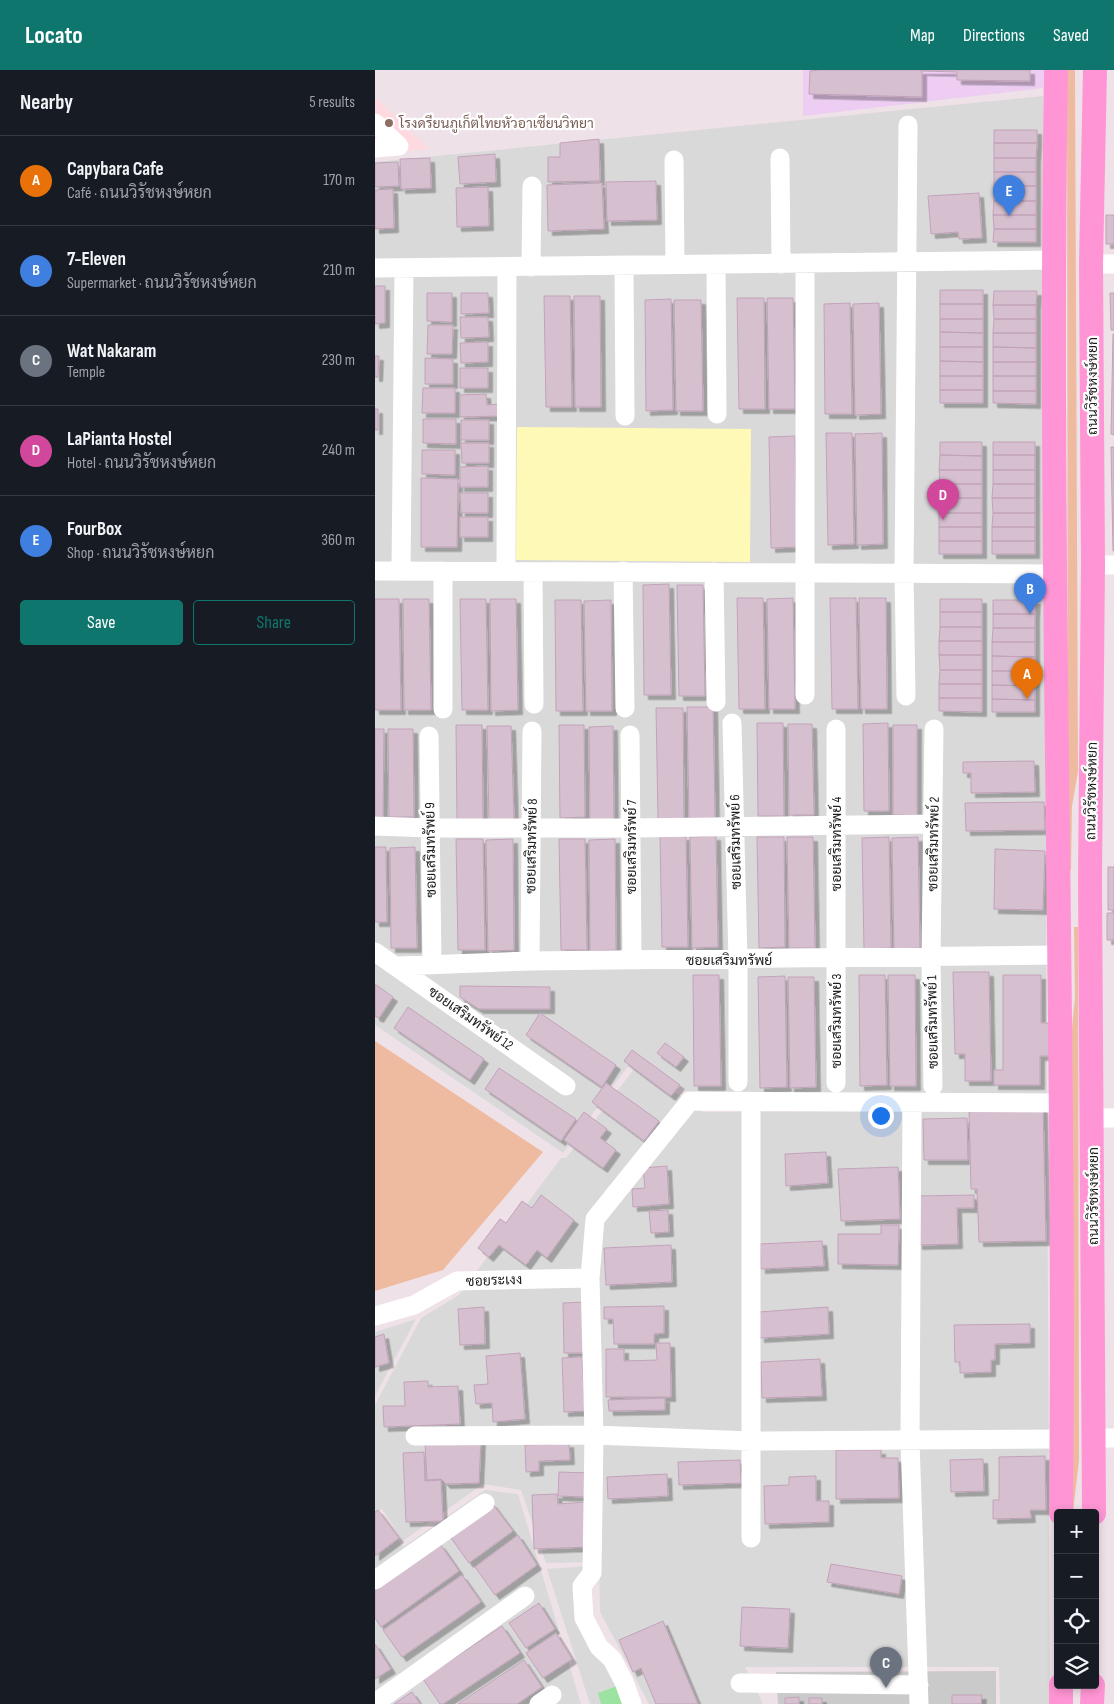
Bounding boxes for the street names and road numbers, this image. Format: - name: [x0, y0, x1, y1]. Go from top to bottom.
- street label: ถนนวิรัชหงษ์หยก: [1083, 337, 1101, 435]
- street label: ถนนวิรัชหงษ์หยก: [1081, 742, 1101, 840]
- street label: ซอยเสริมทรัพย์ 6: [725, 794, 745, 890]
- street label: ซอยเสริมทรัพย์ 4: [827, 796, 845, 891]
- street label: ซอยเสริมทรัพย์ 2: [923, 796, 943, 892]
- street label: ซอยเสริมทรัพย์ 8: [521, 798, 541, 894]
- street label: ซอยเสริมทรัพย์ 7: [622, 799, 640, 894]
- street label: ซอยเสริมทรัพย์ 9: [420, 802, 440, 898]
- street label: ซอยเสริมทรัพย์: [686, 951, 772, 969]
- street label: ซอยเสริมทรัพย์ 3: [827, 973, 845, 1068]
- street label: ซอยเสริมทรัพย์ 1: [922, 975, 942, 1069]
- street label: ซอยเสริมทรัพย์ 12: [425, 982, 517, 1054]
- street label: ถนนวิรัชหงษ์หยก: [1084, 1147, 1102, 1245]
- street label: ซอยระเงง: [466, 1271, 522, 1290]

